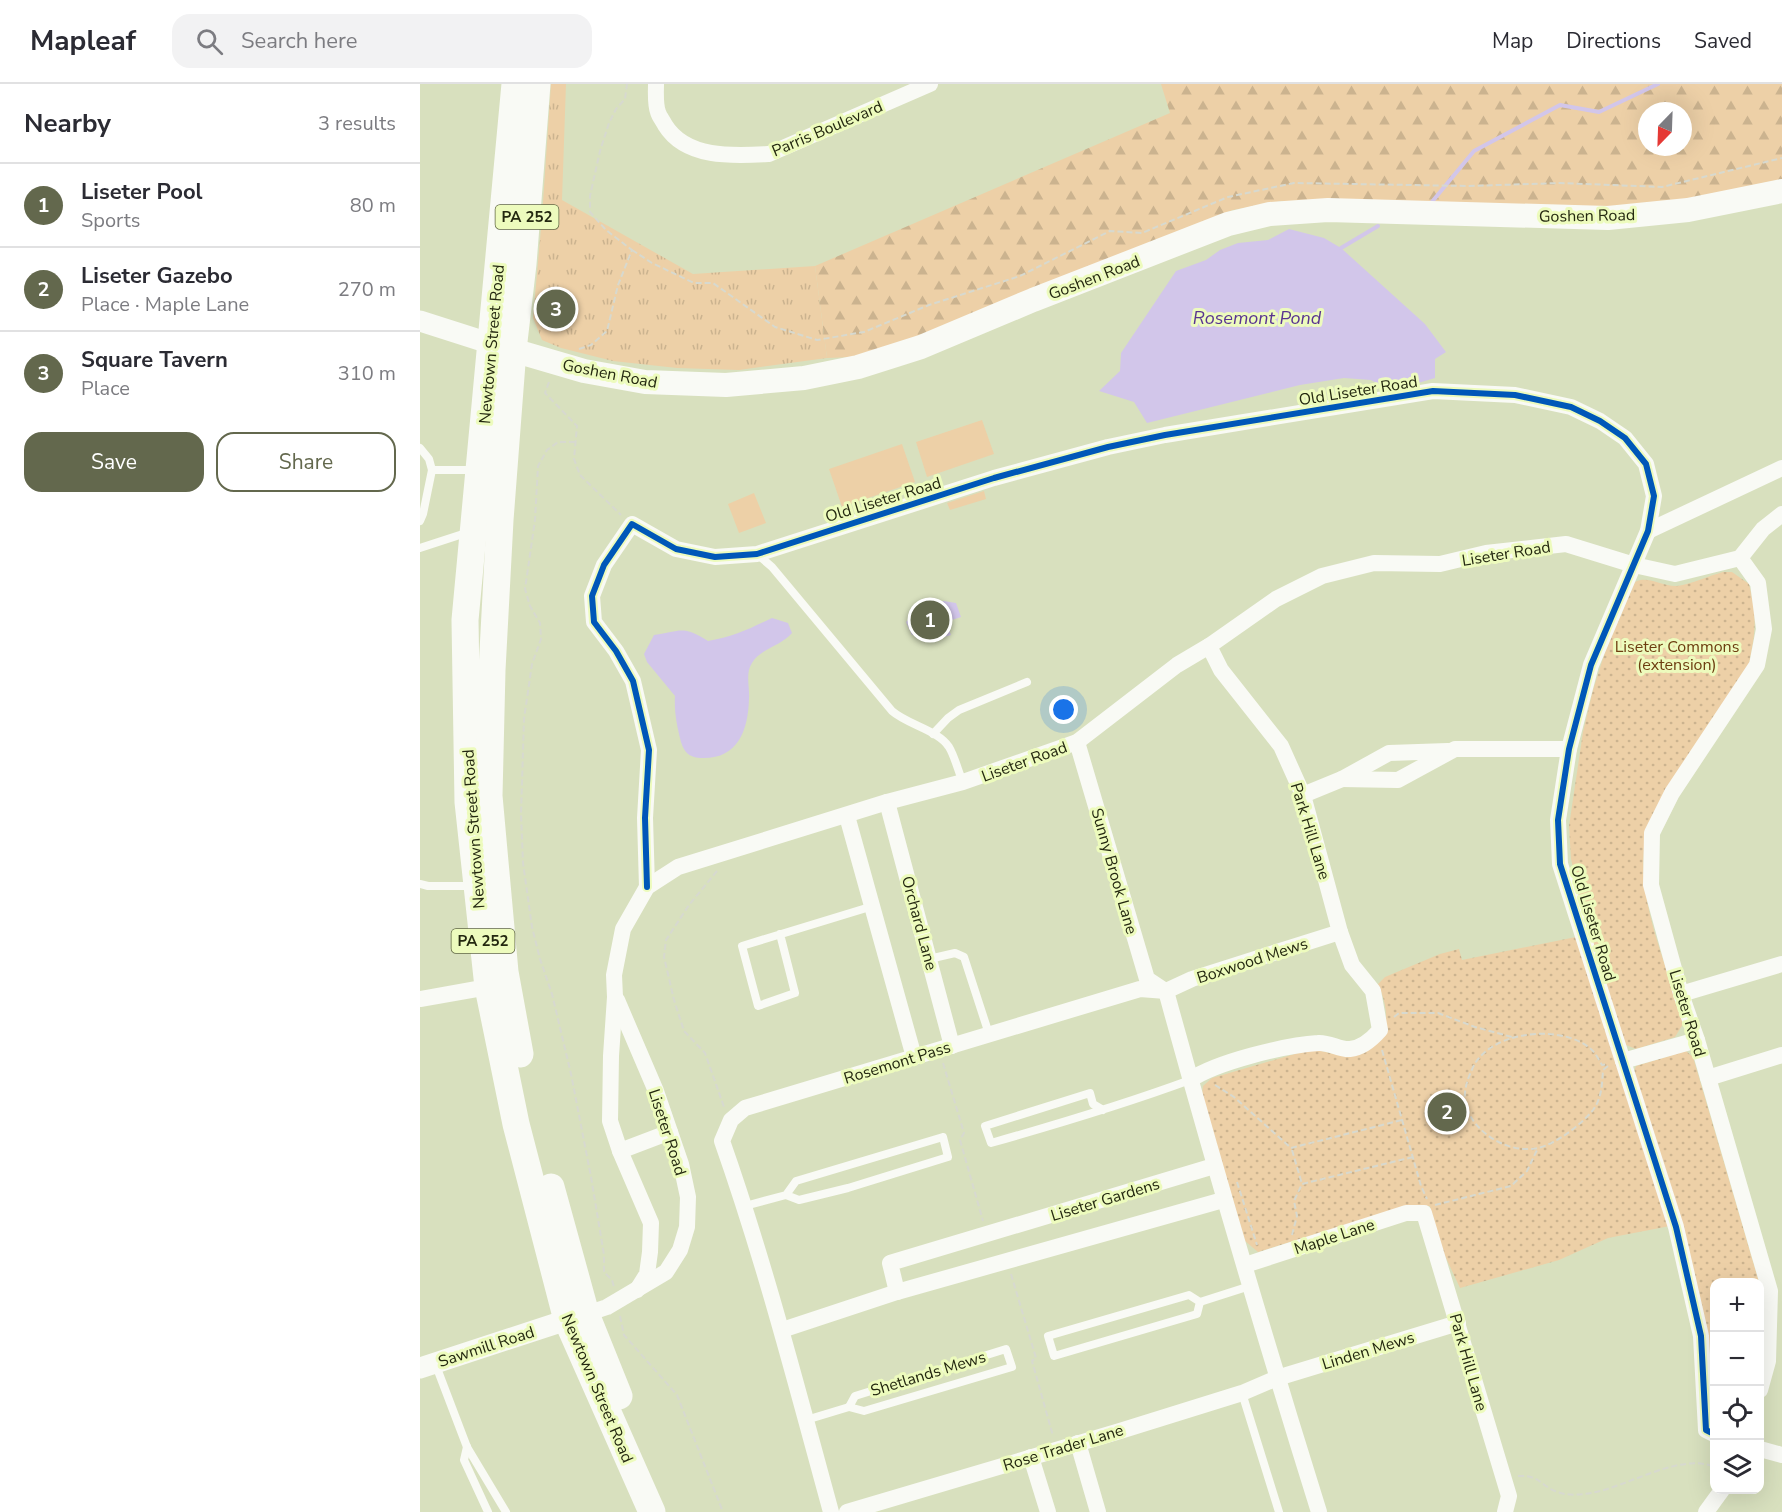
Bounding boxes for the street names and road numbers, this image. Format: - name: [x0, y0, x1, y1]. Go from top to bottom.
- street label: Parris Boulevard: [769, 96, 886, 162]
- street label: Goshen Road: [1539, 204, 1635, 228]
- road number: PA 252: [496, 205, 558, 229]
- street label: Goshen Road: [1045, 250, 1143, 305]
- street label: Newtown Street Road: [474, 264, 510, 425]
- street label: Goshen Road: [560, 354, 659, 394]
- street label: Old Liseter Road: [1297, 371, 1419, 411]
- street label: Old Liseter Road: [823, 472, 944, 528]
- street label: Liseter Road: [1460, 536, 1552, 572]
- street label: Liseter Road: [978, 736, 1070, 788]
- street label: Newtown Street Road: [457, 748, 491, 909]
- street label: Park Hill Lane: [1285, 780, 1335, 882]
- street label: Sunny Brook Lane: [1085, 806, 1143, 937]
- street label: Old Liseter Road: [1565, 863, 1621, 984]
- street label: Orchard Lane: [896, 874, 942, 973]
- road number: PA 252: [452, 929, 514, 953]
- street label: Boxwood Mews: [1194, 933, 1311, 989]
- street label: Liseter Road: [1663, 967, 1711, 1059]
- street label: Rosemont Pass: [841, 1036, 953, 1090]
- street label: Liseter Road: [643, 1086, 691, 1178]
- street label: Liseter Gardens: [1048, 1173, 1162, 1227]
- street label: Maple Lane: [1291, 1214, 1377, 1260]
- street label: Newtown Street Road: [556, 1311, 638, 1466]
- street label: Park Hill Lane: [1444, 1311, 1492, 1414]
- street label: Sawmill Road: [435, 1321, 537, 1373]
- street label: Linden Mews: [1319, 1326, 1417, 1375]
- street label: Shetlands Mews: [868, 1346, 989, 1402]
- street label: Rose Trader Lane: [1000, 1419, 1126, 1477]

